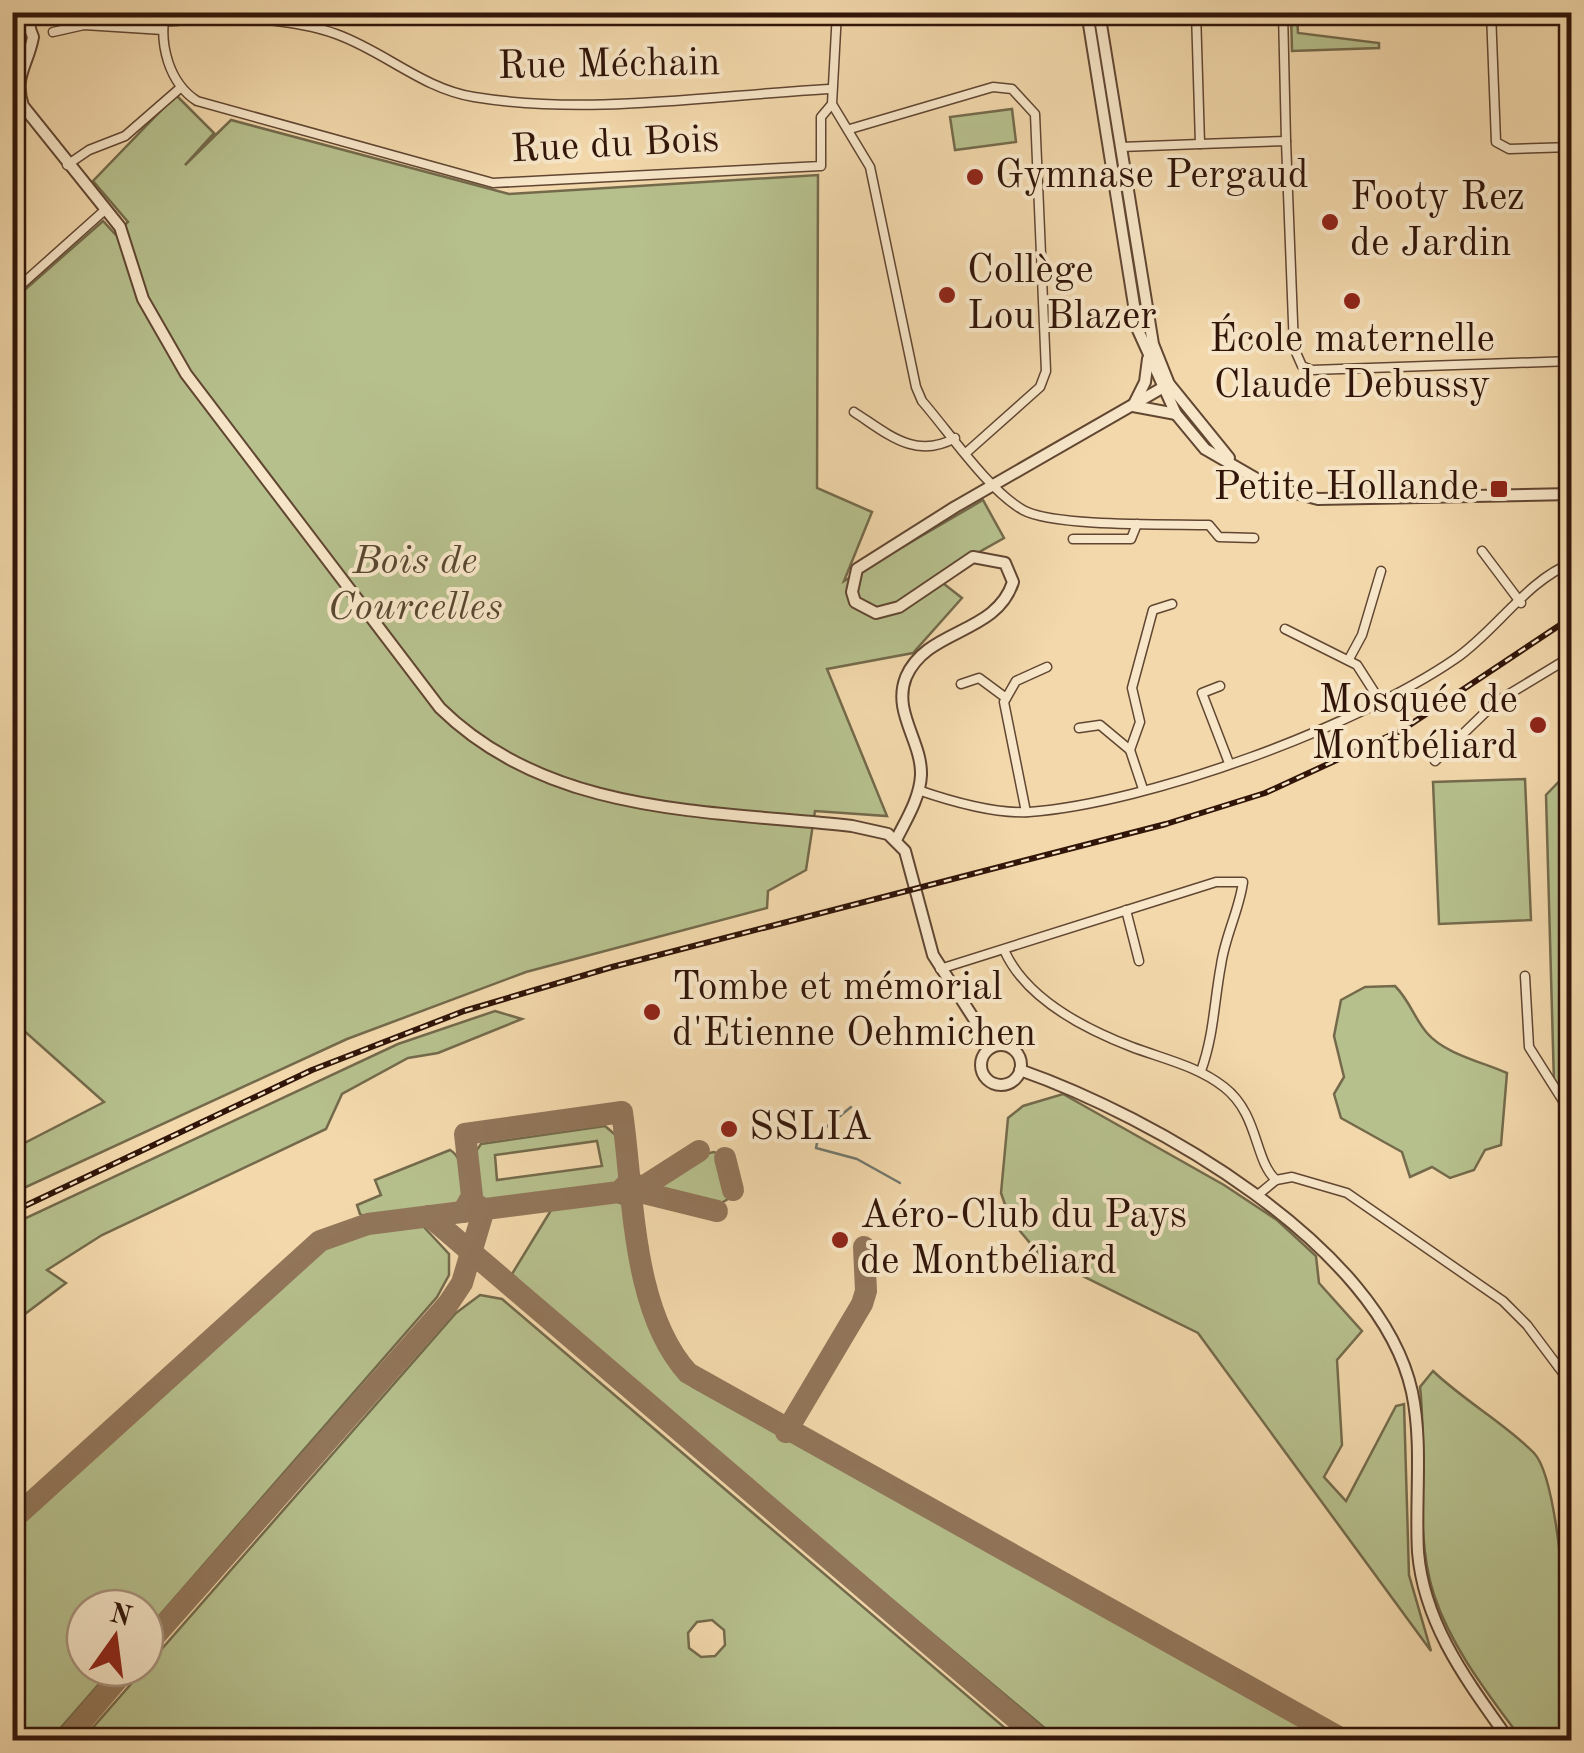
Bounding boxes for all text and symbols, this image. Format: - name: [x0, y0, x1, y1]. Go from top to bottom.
- street label: Rue Méchain: [497, 44, 721, 88]
- street label: Rue du Bois: [510, 121, 720, 171]
- place label: Gymnase Pergaud: [995, 157, 1309, 197]
- marker: Gymnase Pergaud: [964, 166, 986, 188]
- place label: Footy Rez de Jardin: [1350, 179, 1525, 265]
- marker: Footy Rez de Jardin: [1319, 211, 1341, 233]
- place label: Collège Lou Blazer: [967, 252, 1157, 338]
- marker: Collège Lou Blazer: [936, 284, 958, 306]
- marker: École maternelle Claude Debussy: [1341, 290, 1363, 312]
- place label: École maternelle Claude Debussy: [1209, 313, 1495, 407]
- place label: Petite Hollande: [1213, 469, 1479, 509]
- marker: Petite Hollande: [1488, 478, 1510, 500]
- park label: Bois de Courcelles: [327, 543, 503, 629]
- place label: Mosquée de Montbéliard: [1312, 682, 1518, 768]
- marker: Mosquée de Montbéliard: [1527, 714, 1549, 736]
- place label: Tombe et mémorial d'Etienne Oehmichen: [672, 969, 1036, 1055]
- marker: Tombe et mémorial d'Etienne Oehmichen: [641, 1001, 663, 1023]
- place label: SSLIA: [749, 1109, 872, 1149]
- marker: SSLIA: [718, 1118, 740, 1140]
- place label: Aéro-Club du Pays de Montbéliard: [860, 1197, 1187, 1283]
- marker: Aéro-Club du Pays de Montbéliard: [829, 1229, 851, 1251]
- north arrow: [65, 1588, 165, 1688]
- text: N: [107, 1600, 135, 1633]

